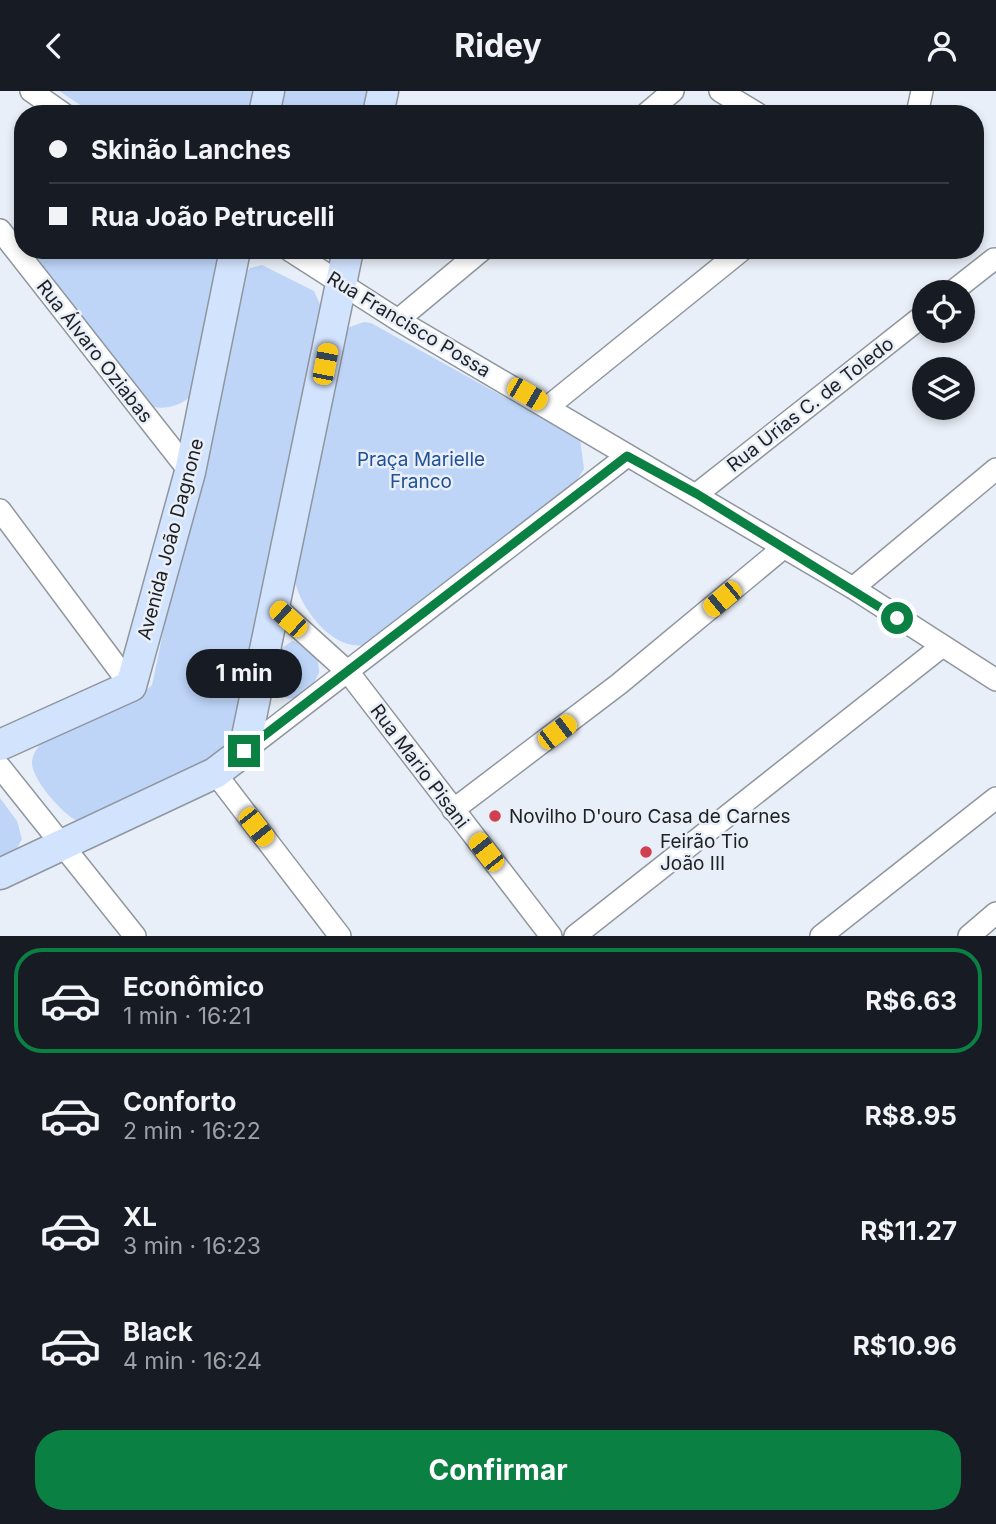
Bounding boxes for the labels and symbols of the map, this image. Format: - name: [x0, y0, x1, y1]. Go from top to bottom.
- street label: Rua Francisco Possa: [323, 267, 495, 382]
- street label: Rua Álvaro Oziabas: [32, 275, 158, 427]
- street label: Rua Urias C. de Toledo: [722, 332, 898, 477]
- car: [311, 341, 340, 387]
- car: [504, 374, 551, 414]
- street label: Avenida João Dagnone: [133, 436, 208, 642]
- park label: Praça Marielle Franco: [357, 448, 485, 493]
- car: [700, 577, 745, 621]
- car: [266, 597, 311, 641]
- route start: [881, 602, 913, 634]
- callout: 1 min: [186, 649, 302, 699]
- street label: Rua Mario Pisani: [365, 700, 474, 833]
- car: [534, 711, 581, 753]
- route end: [228, 735, 260, 767]
- car: [235, 804, 278, 850]
- place label: Novilho D'ouro Casa de Carnes: [509, 805, 791, 828]
- marker: Novilho D'ouro Casa de Carnes: [487, 808, 503, 824]
- car: [465, 829, 508, 875]
- place label: Feirão Tio João III: [660, 830, 749, 875]
- marker: Feirão Tio João III: [638, 844, 654, 860]

